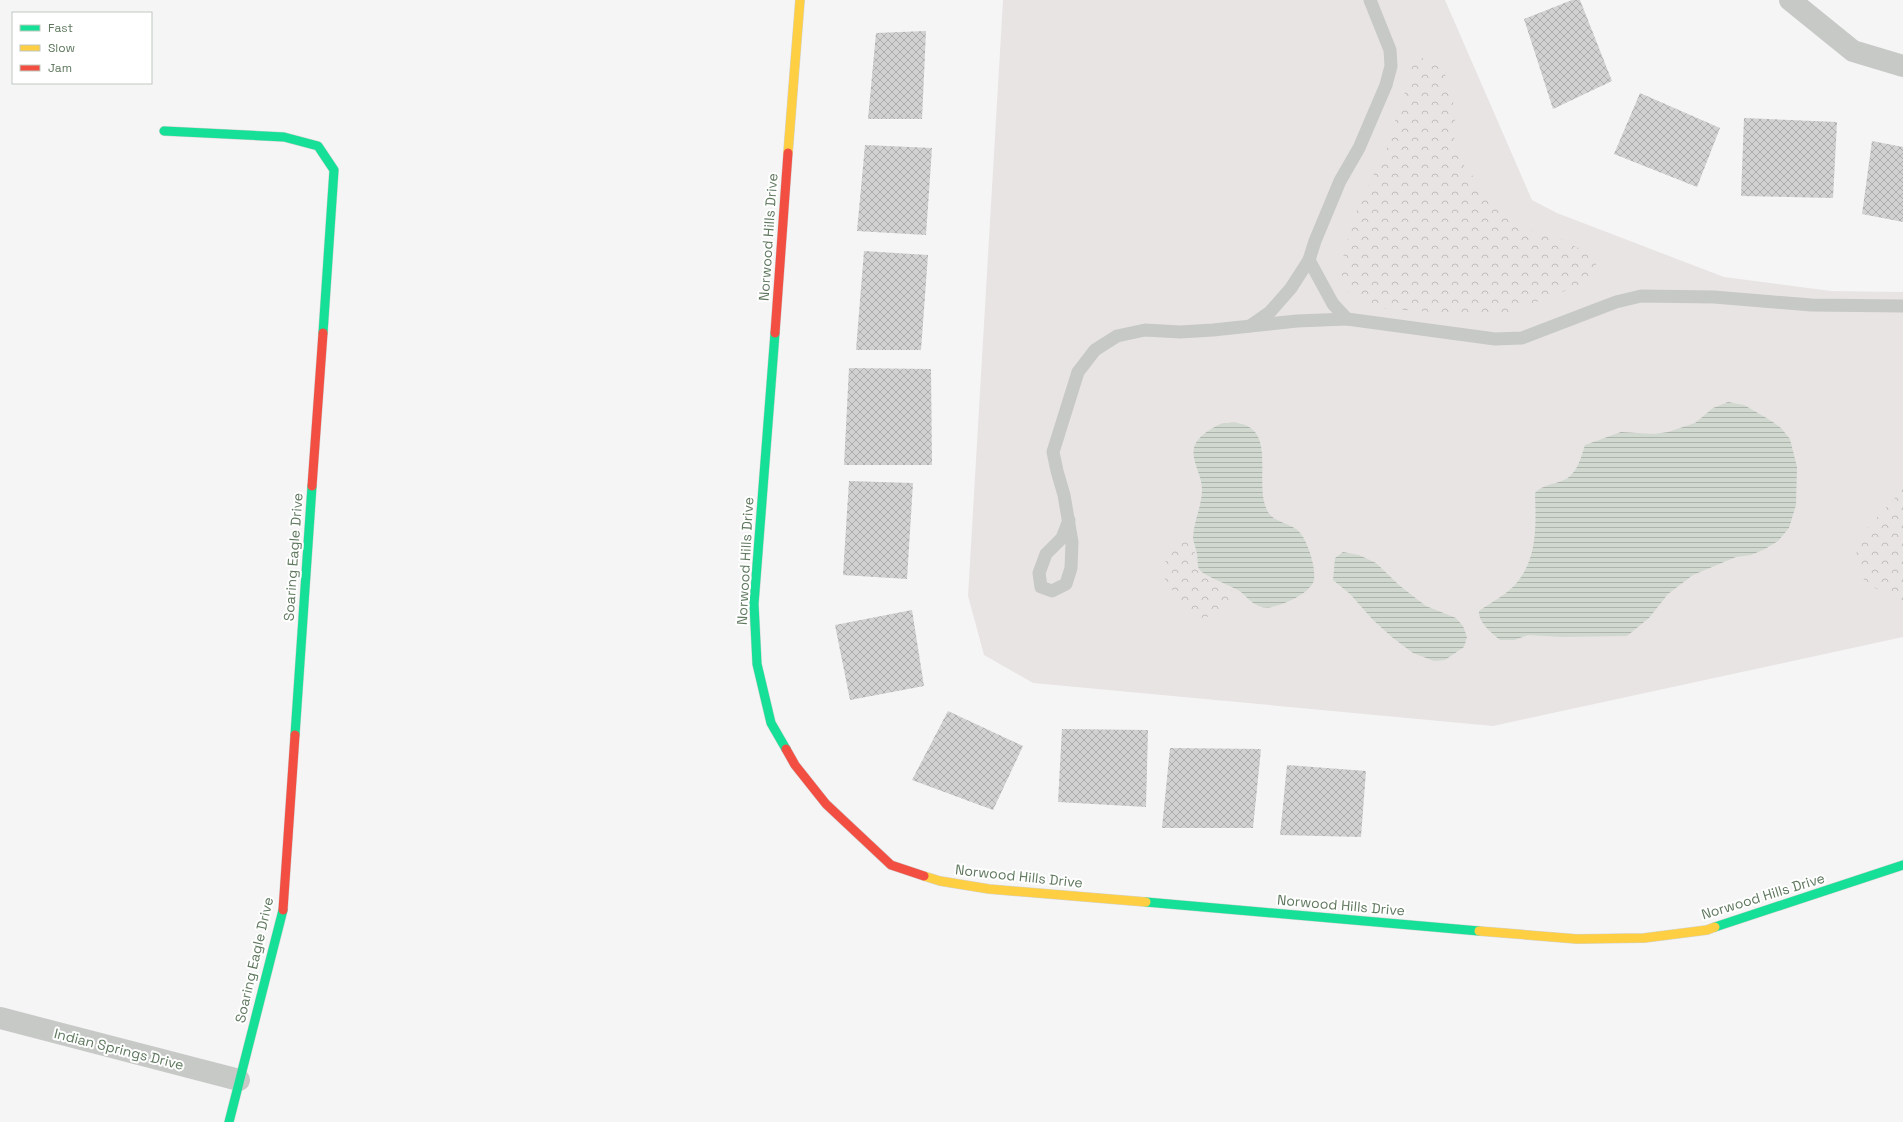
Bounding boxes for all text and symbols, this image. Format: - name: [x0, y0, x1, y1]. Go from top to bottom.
- legend: [12, 12, 152, 84]
- text: Fast: [48, 20, 73, 36]
- text: Slow: [48, 40, 75, 56]
- text: Jam: [48, 60, 72, 76]
- street label: Norwood Hills Drive: [755, 172, 781, 302]
- street label: Soaring Eagle Drive: [280, 492, 306, 622]
- street label: Norwood Hills Drive: [733, 497, 757, 625]
- street label: Norwood Hills Drive: [954, 860, 1084, 892]
- street label: Norwood Hills Drive: [1699, 869, 1827, 923]
- street label: Norwood Hills Drive: [1276, 890, 1406, 920]
- street label: Soaring Eagle Drive: [231, 895, 277, 1025]
- street label: Indian Springs Drive: [52, 1024, 186, 1074]

